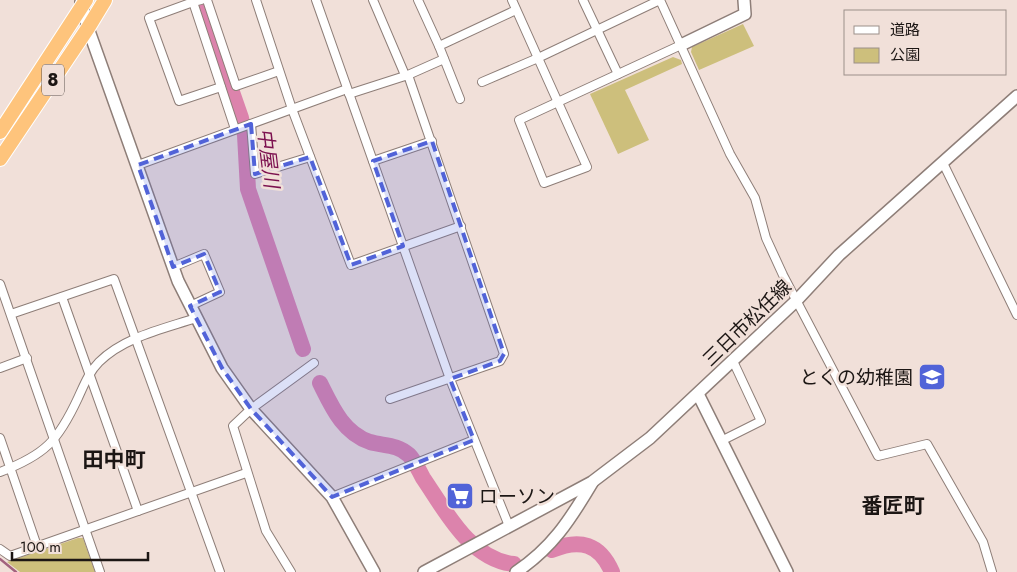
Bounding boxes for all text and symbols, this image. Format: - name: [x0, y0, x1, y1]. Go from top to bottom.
- legend: [844, 10, 1007, 75]
- text: 道路: [890, 19, 920, 41]
- text: 公園: [890, 44, 920, 66]
- road number: 8: [42, 64, 64, 96]
- water label: 中屋川: [250, 126, 286, 192]
- street label: 三日市松任線: [697, 274, 797, 372]
- school or university icon: とくの幼稚園: [917, 362, 947, 392]
- place label: とくの幼稚園: [800, 364, 913, 391]
- district label: 田中町: [83, 445, 146, 475]
- supermarket icon: ローソン: [445, 481, 475, 511]
- place label: ローソン: [479, 483, 555, 510]
- district label: 番匠町: [862, 491, 925, 521]
- scale bar: [12, 530, 149, 562]
- text: 100 m: [20, 536, 61, 558]

